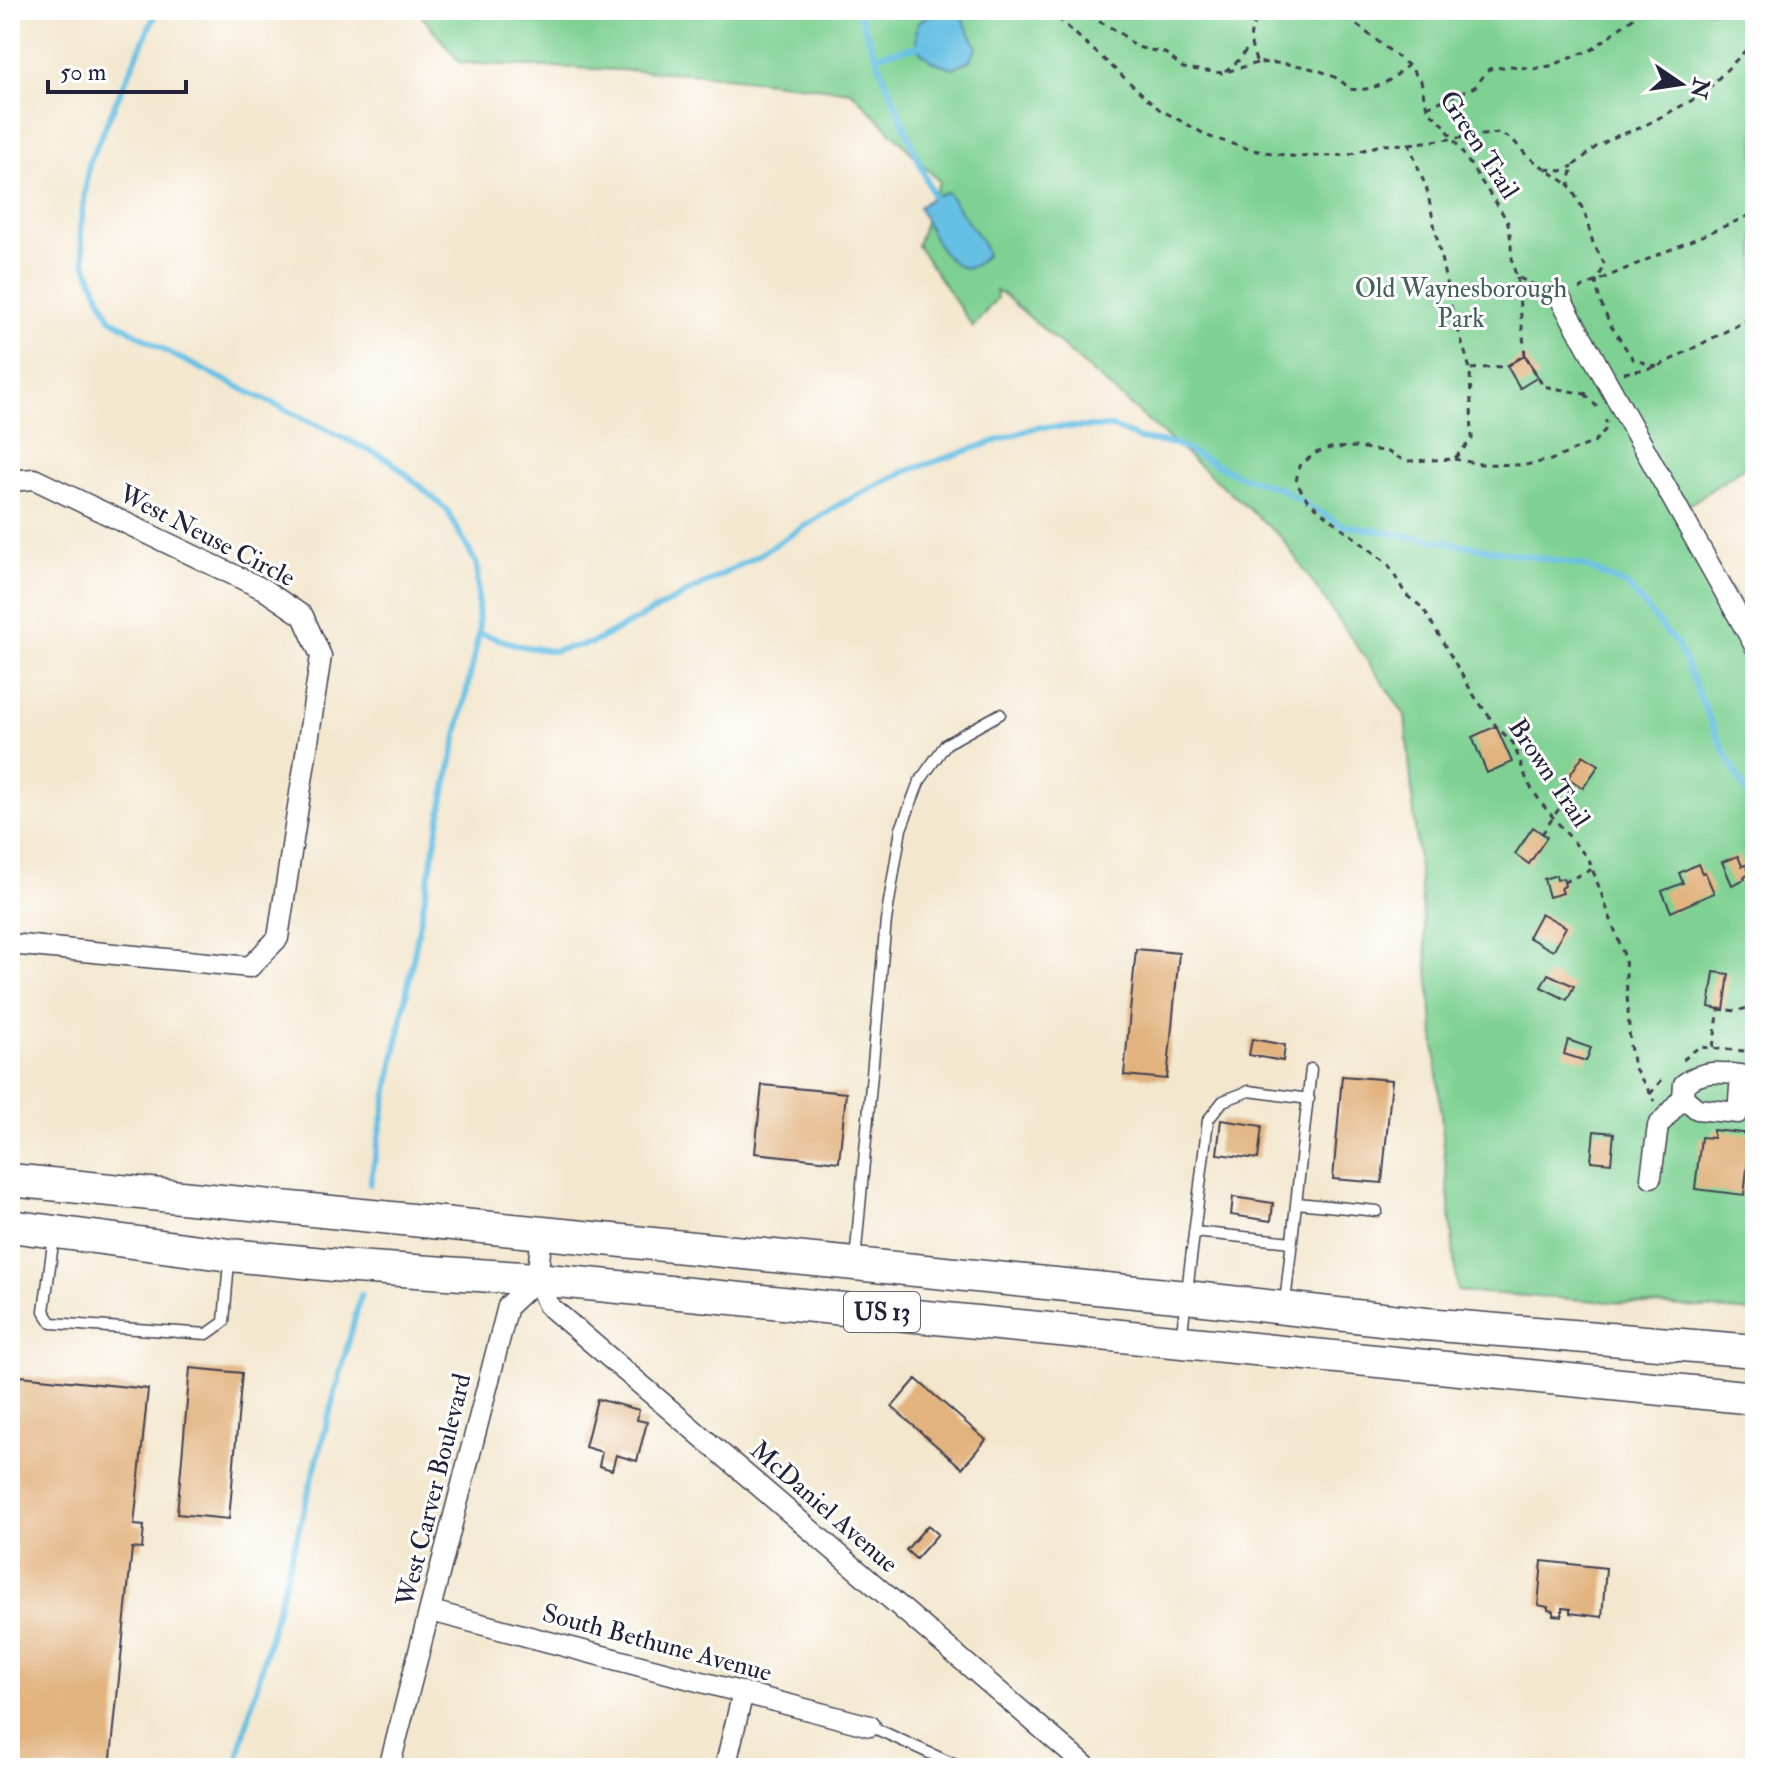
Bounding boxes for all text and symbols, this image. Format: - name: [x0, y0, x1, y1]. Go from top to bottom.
- scale bar: [48, 44, 186, 94]
- north arrow: [1641, 44, 1721, 124]
- text: 50 m: [60, 57, 107, 88]
- text: N: [1684, 75, 1716, 101]
- street label: Green Trail: [1432, 85, 1526, 205]
- park label: Old Waynesborough Park: [1355, 273, 1568, 335]
- street label: West Neuse Circle: [113, 477, 301, 594]
- street label: Brown Trail: [1501, 713, 1597, 834]
- road number: US 13: [844, 1292, 920, 1332]
- street label: West Carver Boulevard: [389, 1370, 478, 1611]
- street label: McDaniel Avenue: [744, 1434, 905, 1580]
- street label: South Bethune Avenue: [539, 1597, 775, 1689]

